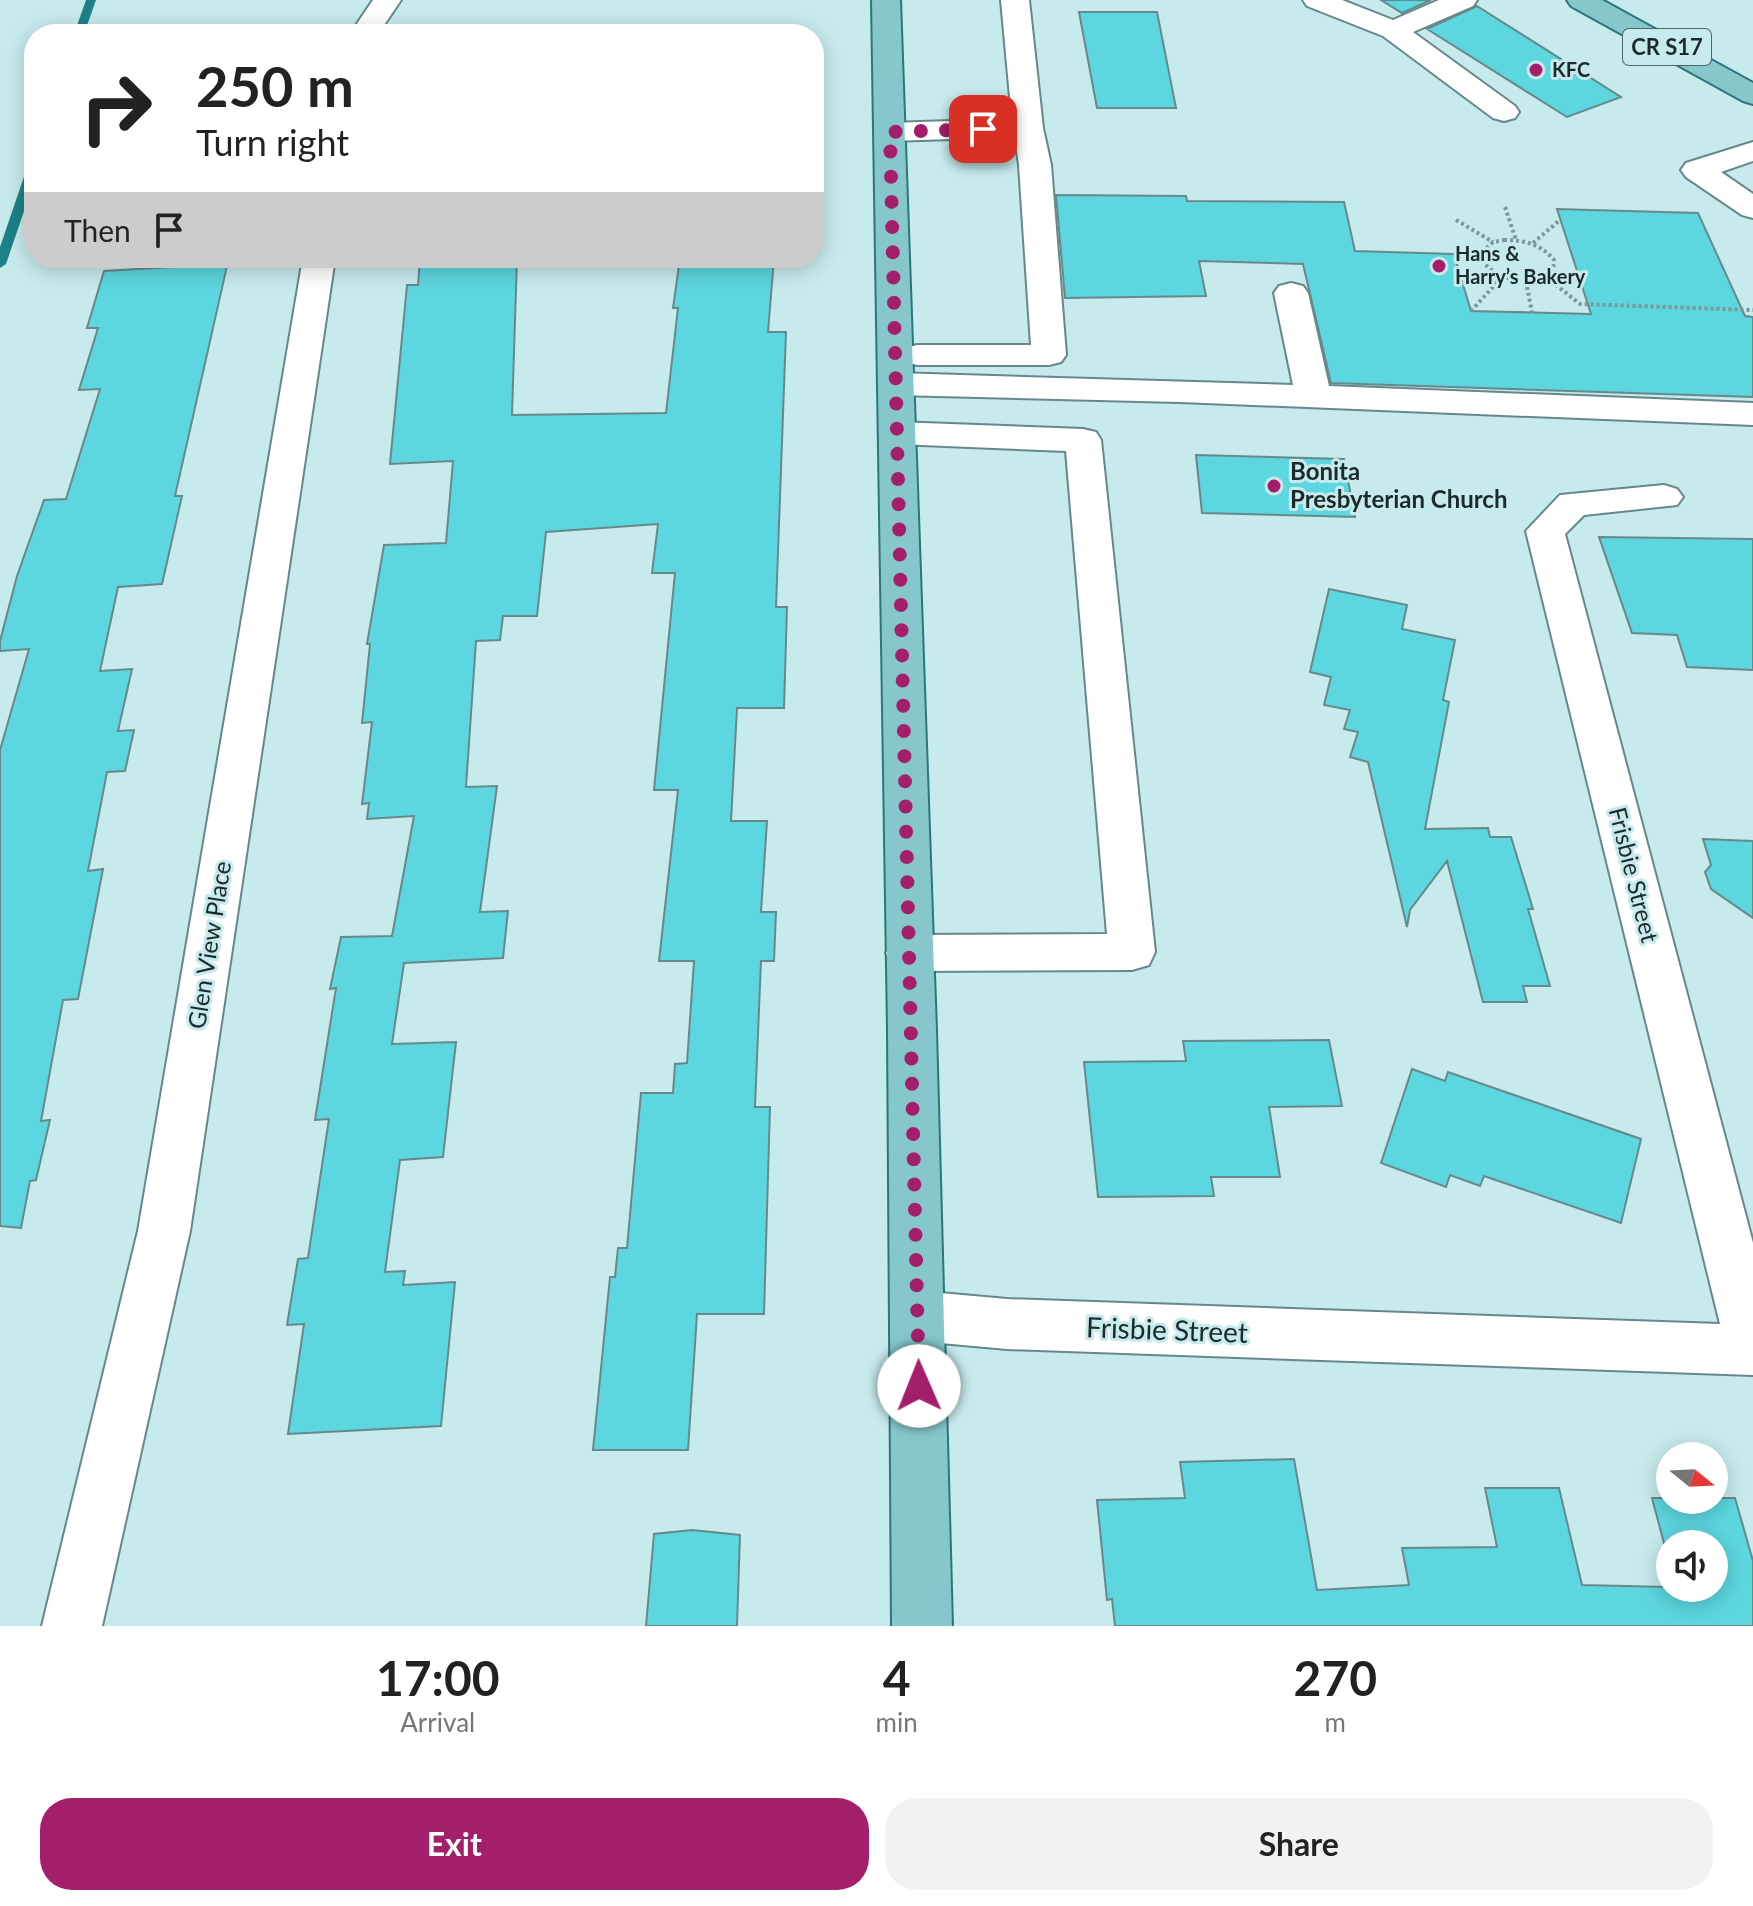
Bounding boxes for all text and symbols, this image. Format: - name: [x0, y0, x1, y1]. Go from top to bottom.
- road number: CR S17: [1623, 29, 1711, 65]
- text: 250 m: [196, 52, 354, 119]
- icon: right: [64, 56, 168, 160]
- place label: KFC: [1552, 57, 1590, 81]
- marker: KFC: [1527, 61, 1545, 79]
- pin: [949, 95, 1017, 163]
- icon: arrive: [961, 107, 1005, 151]
- text: Turn right: [196, 120, 349, 164]
- icon: arrive: [147, 208, 191, 252]
- text: Then: [64, 212, 131, 248]
- place label: Hans & Harry’s Bakery: [1455, 241, 1586, 288]
- marker: Hans & Harry’s Bakery: [1430, 257, 1448, 275]
- place label: Bonita Presbyterian Church: [1290, 456, 1507, 513]
- marker: Bonita Presbyterian Church: [1265, 477, 1283, 495]
- street label: Frisbie Street: [1604, 804, 1665, 946]
- street label: Glen View Place: [181, 859, 236, 1031]
- street label: Frisbie Street: [1086, 1309, 1248, 1349]
- position arrow: [877, 1344, 961, 1428]
- north arrow: [1656, 1442, 1728, 1514]
- map controls: [1656, 1442, 1728, 1602]
- button: sound: [1656, 1530, 1728, 1602]
- text: 17:00: [376, 1649, 500, 1706]
- text: 4: [883, 1649, 911, 1706]
- text: 270: [1294, 1649, 1377, 1706]
- text: Arrival: [400, 1706, 475, 1738]
- text: min: [876, 1706, 918, 1738]
- text: m: [1325, 1706, 1346, 1738]
- button: Exit: [40, 1798, 869, 1890]
- button: Share: [885, 1798, 1713, 1890]

